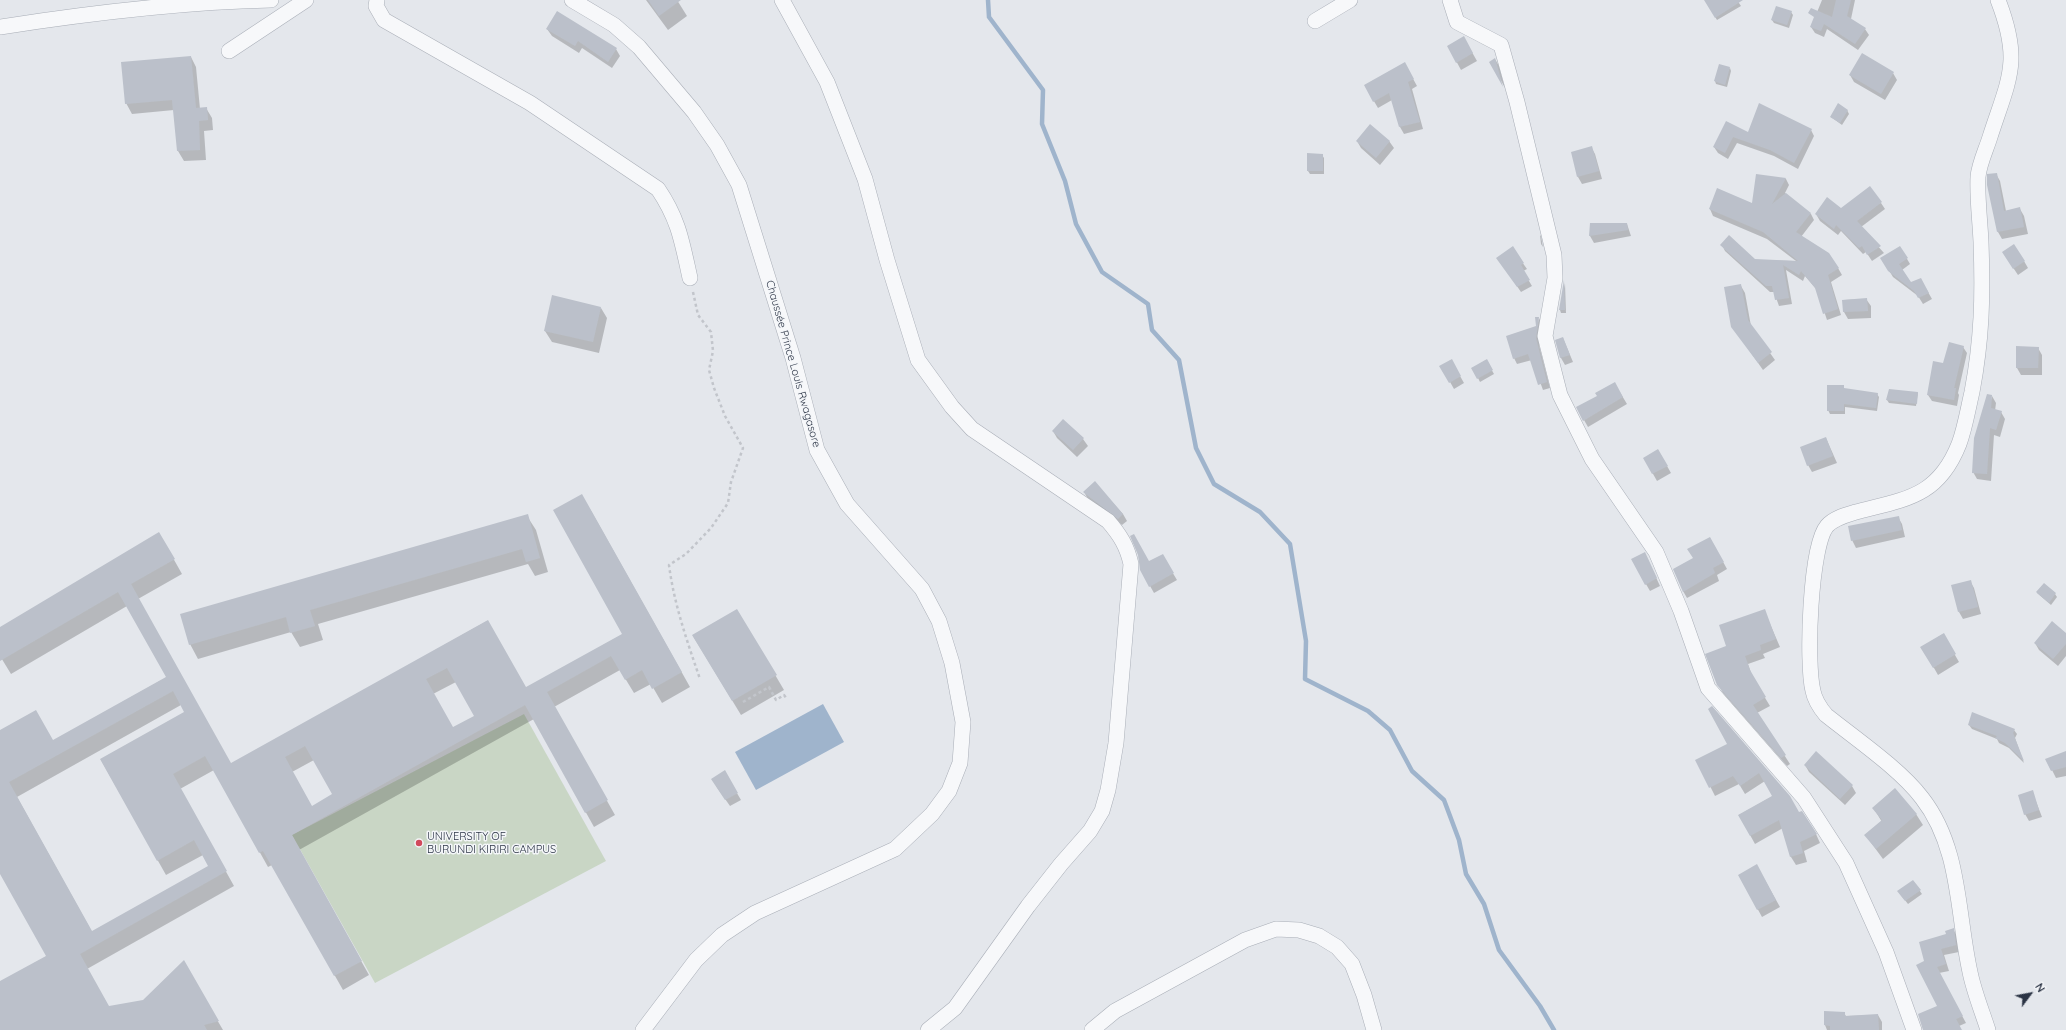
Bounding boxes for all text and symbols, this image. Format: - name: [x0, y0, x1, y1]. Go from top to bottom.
- street label: Chaussée Prince Louis Rwagasore: [763, 279, 823, 449]
- place label: UNIVERSITY OF BURUNDI KIRIRI CAMPUS: [427, 830, 556, 856]
- marker: UNIVERSITY OF BURUNDI KIRIRI CAMPUS: [414, 838, 424, 848]
- north arrow: [2010, 974, 2050, 1014]
- text: N: [2032, 980, 2048, 995]

